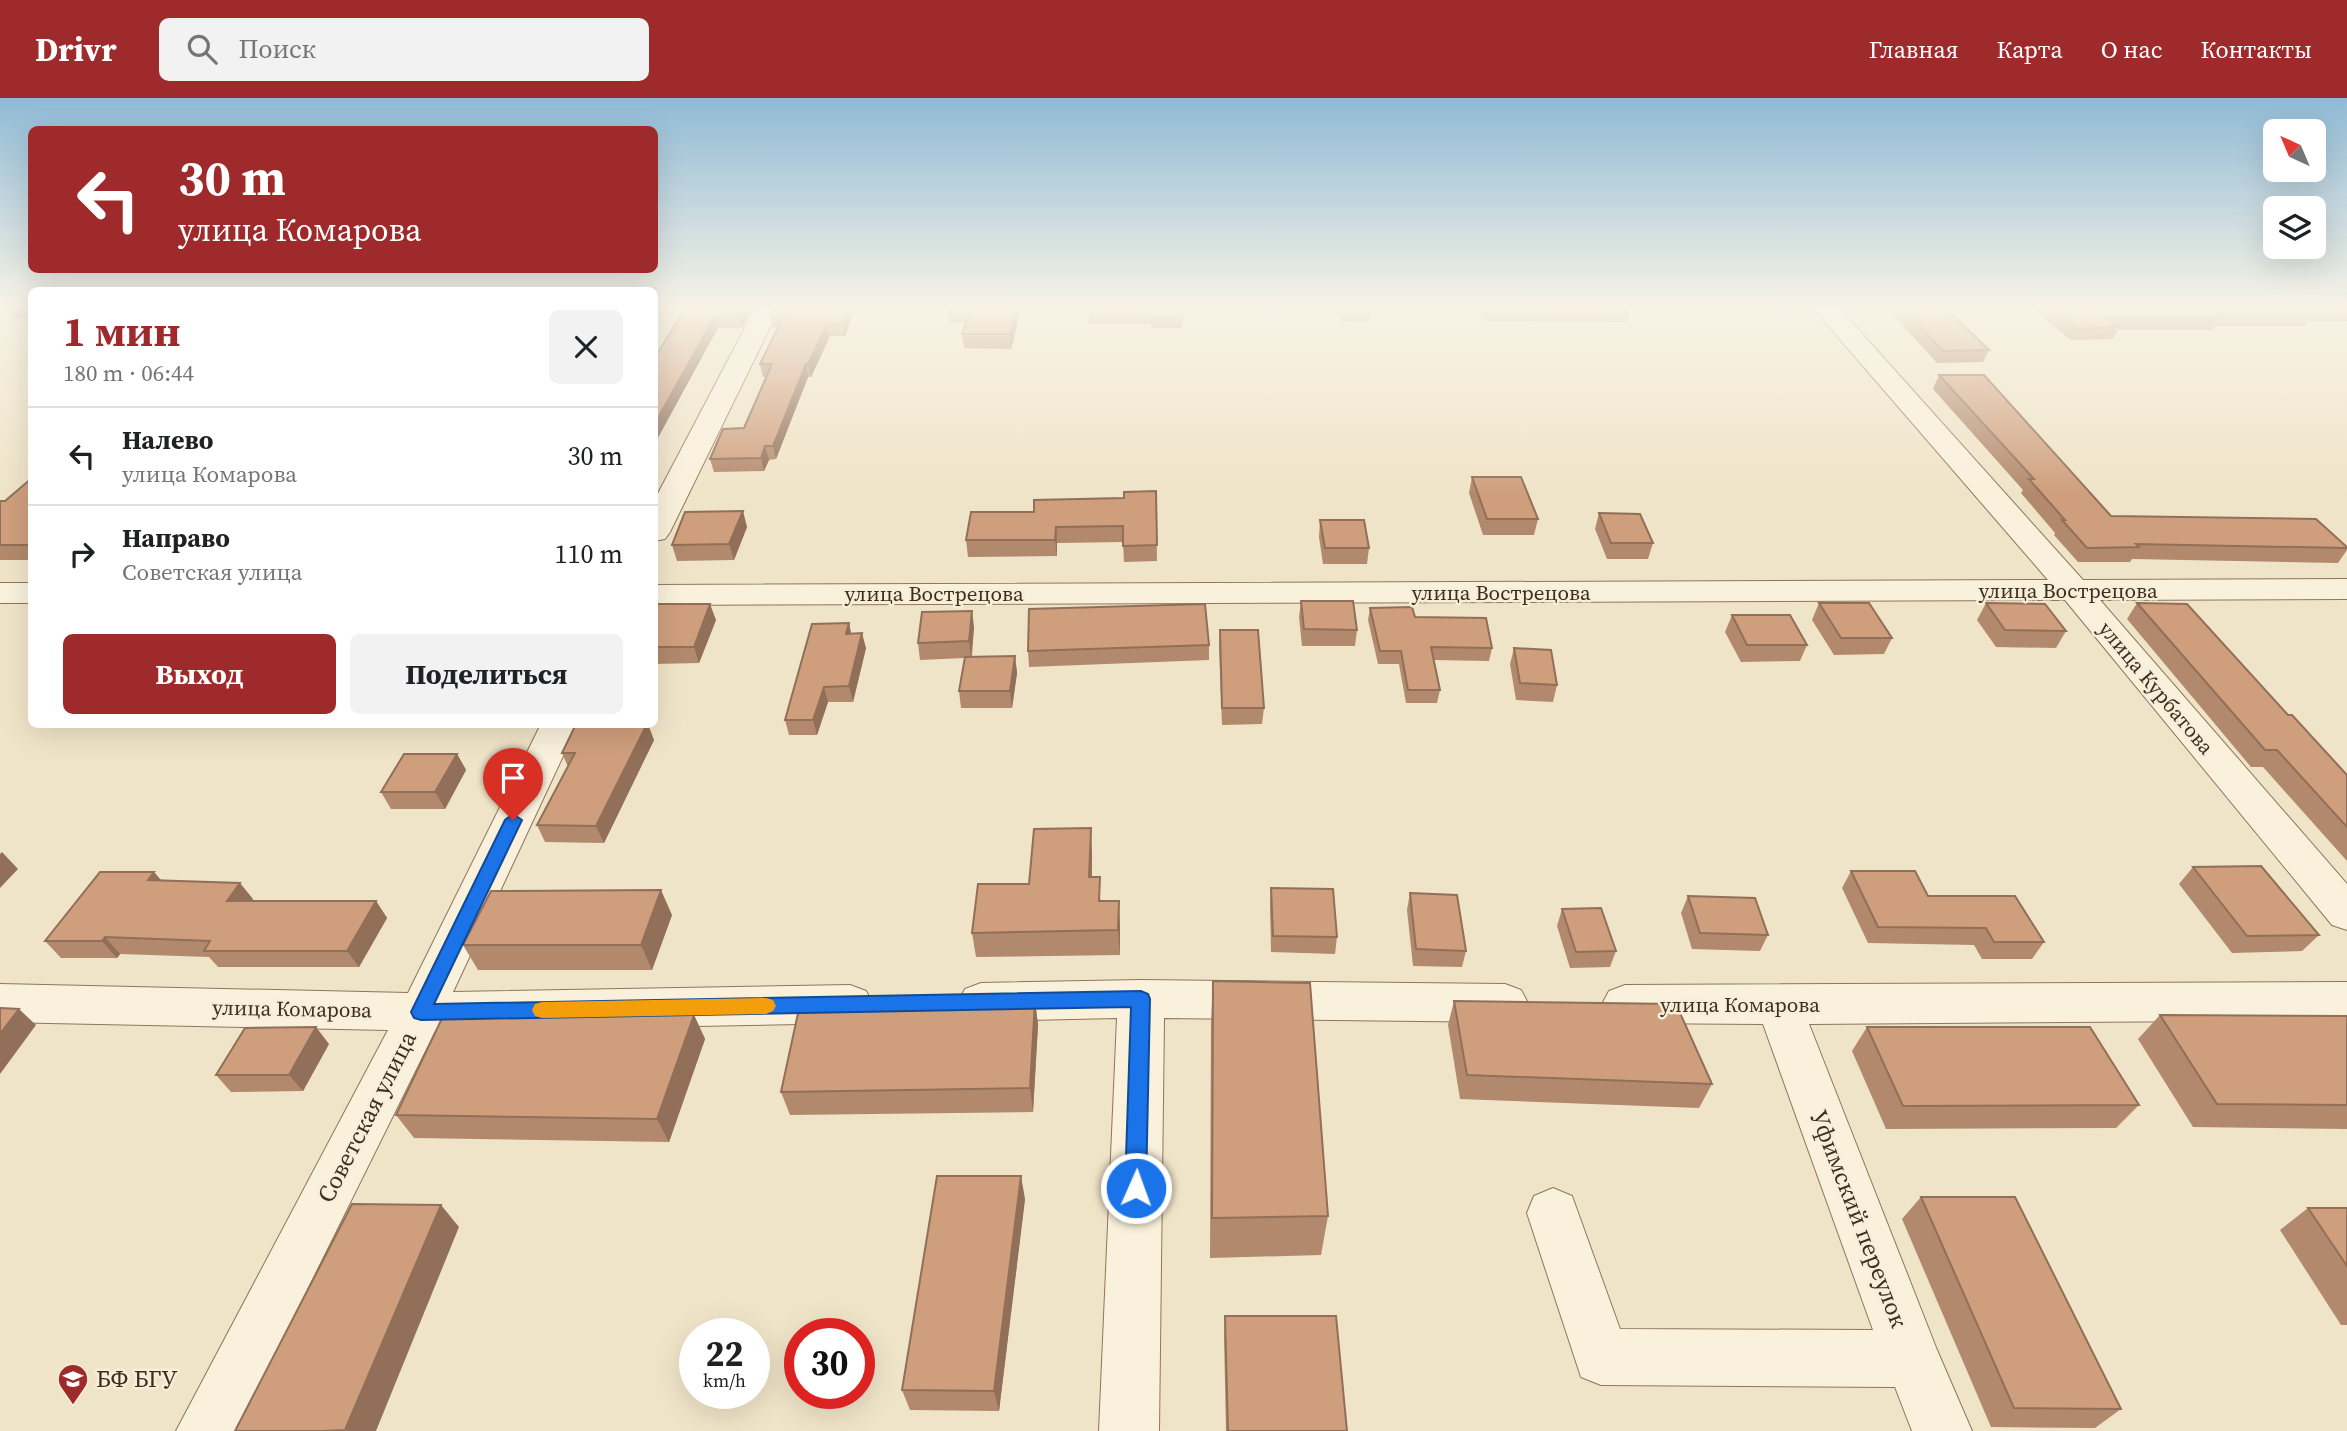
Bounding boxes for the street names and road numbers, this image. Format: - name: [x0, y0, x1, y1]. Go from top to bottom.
- street label: улица Вострецова: [1978, 576, 2158, 605]
- street label: улица Вострецова: [1411, 578, 1591, 607]
- street label: улица Вострецова: [844, 579, 1024, 608]
- street label: улица Курбатова: [2092, 615, 2221, 761]
- street label: улица Комарова: [1660, 990, 1820, 1019]
- street label: улица Комарова: [212, 993, 372, 1024]
- street label: Советская улица: [309, 1025, 424, 1208]
- street label: Уфимский переулок: [1803, 1105, 1916, 1332]

